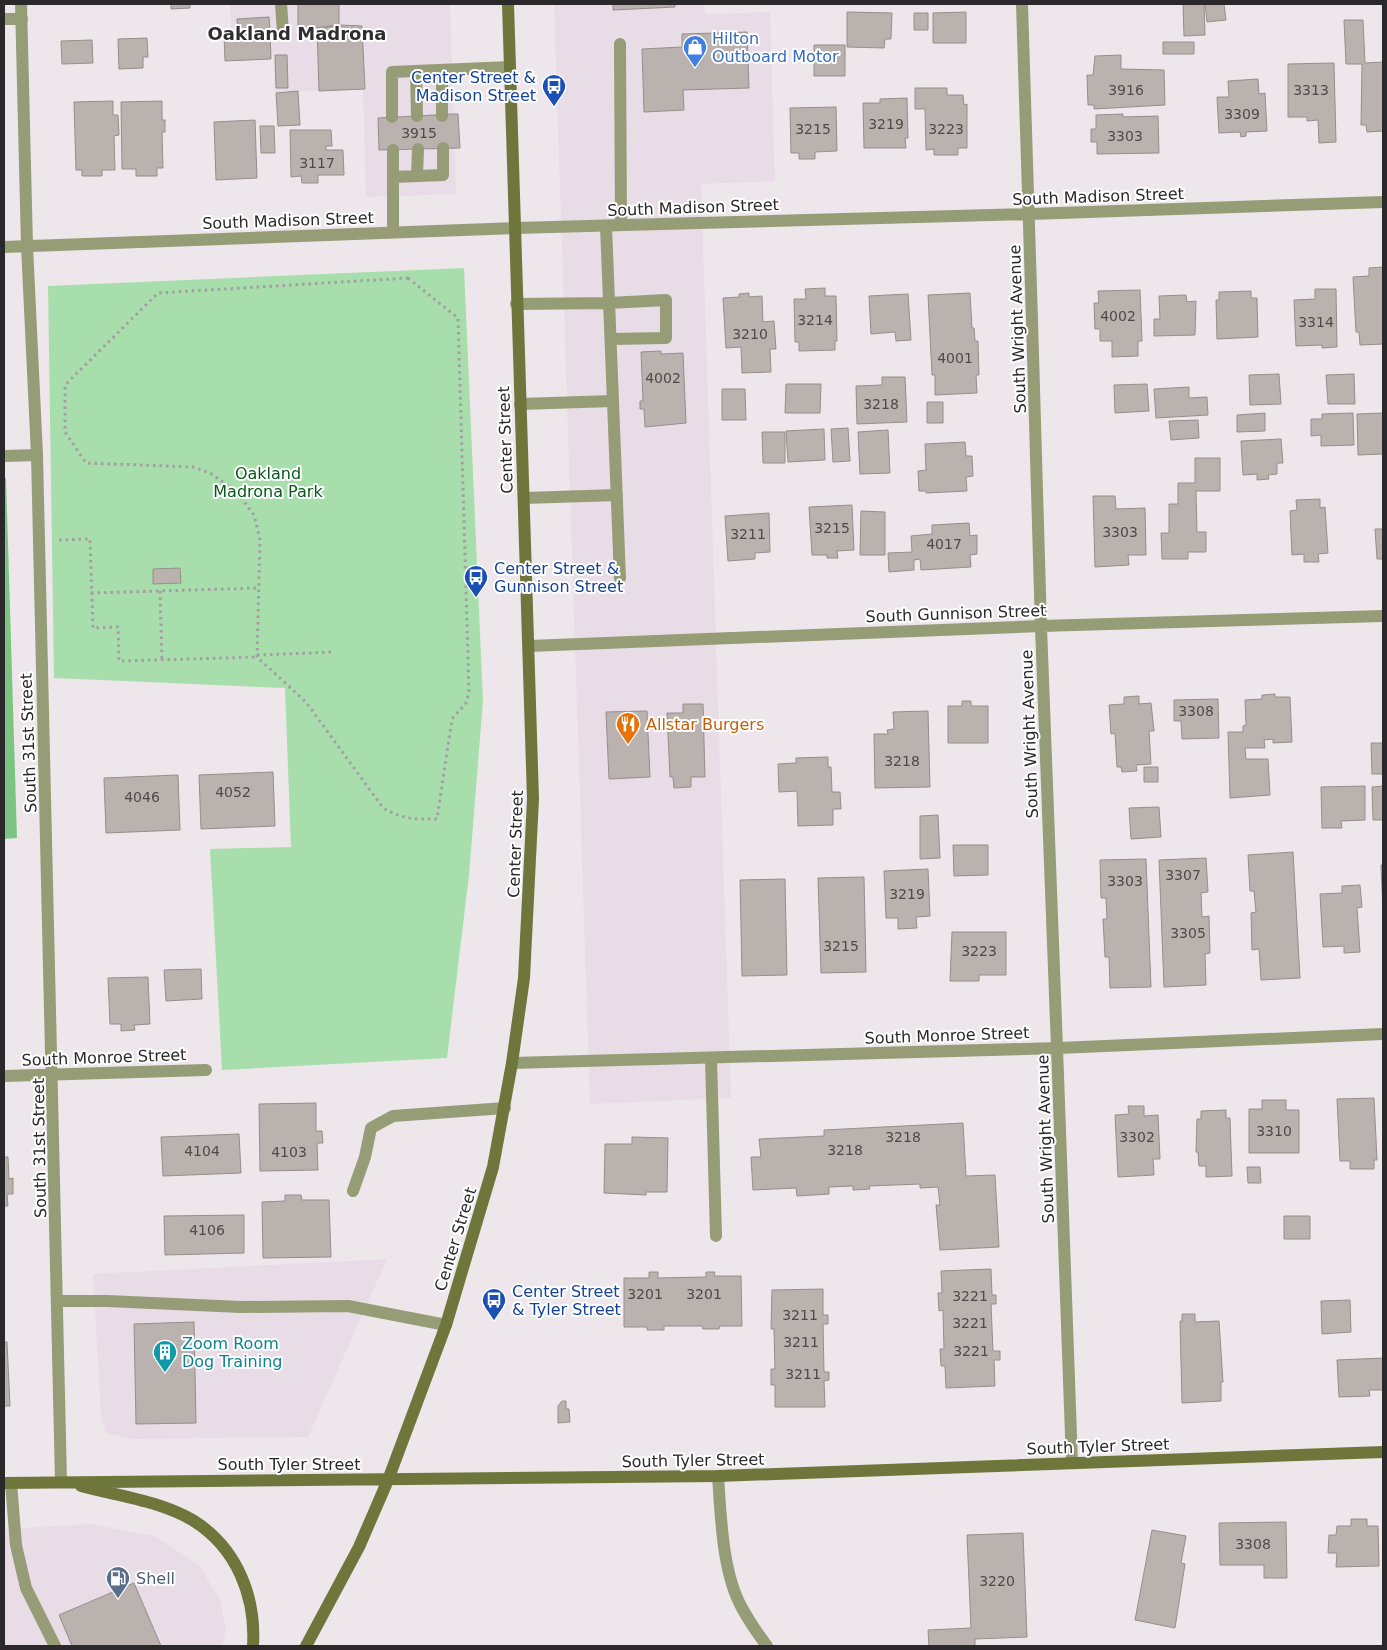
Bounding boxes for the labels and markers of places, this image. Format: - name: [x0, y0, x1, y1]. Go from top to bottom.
- place label: Hilton Outboard Motor: [712, 29, 839, 66]
- shop icon: Hilton Outboard Motor: [682, 34, 708, 68]
- place label: Center Street & Madison Street: [411, 68, 536, 105]
- bus stop icon: Center Street & Madison Street: [541, 73, 567, 107]
- place label: Center Street & Gunnison Street: [494, 559, 623, 596]
- bus stop icon: Center Street & Gunnison Street: [463, 564, 489, 598]
- restaurant icon: Allstar Burgers: [615, 711, 641, 745]
- place label: Allstar Burgers: [646, 715, 764, 734]
- place label: Center Street & Tyler Street: [512, 1282, 621, 1319]
- bus stop icon: Center Street & Tyler Street: [481, 1287, 507, 1321]
- place label: Zoom Room Dog Training: [182, 1334, 282, 1371]
- building icon: Zoom Room Dog Training: [152, 1339, 178, 1373]
- fuel station icon: Shell: [105, 1565, 131, 1599]
- place label: Shell: [136, 1569, 175, 1588]

